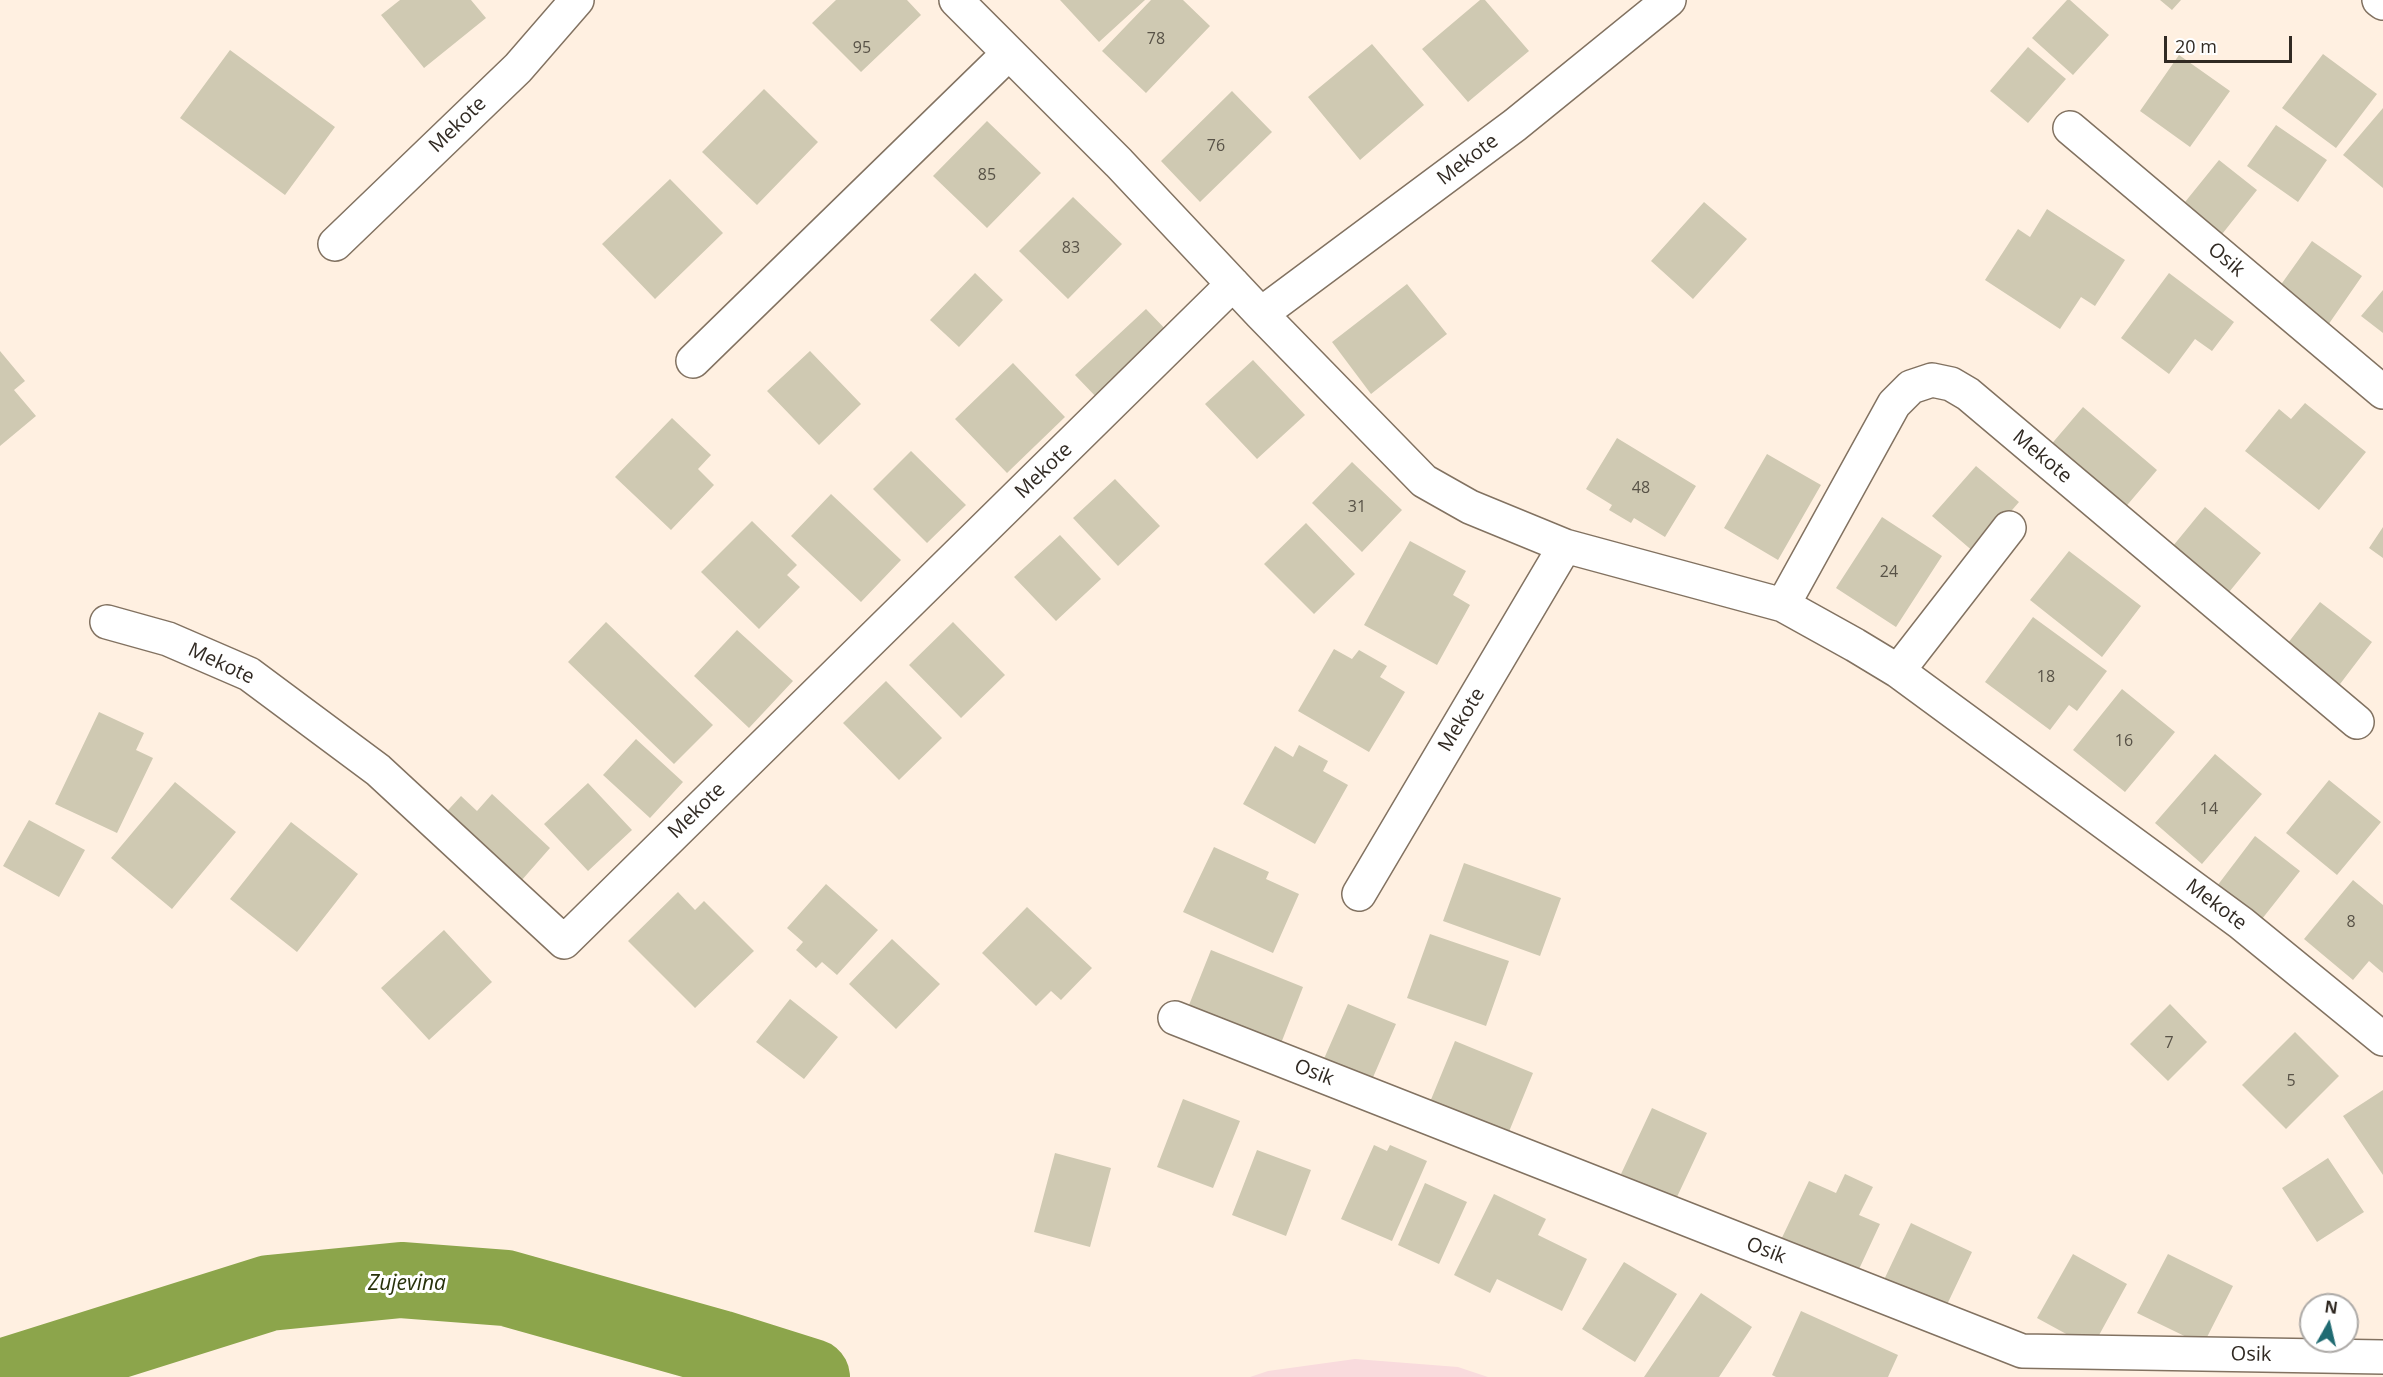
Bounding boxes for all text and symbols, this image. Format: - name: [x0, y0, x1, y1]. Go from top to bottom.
- scale bar: [2167, 24, 2294, 62]
- house number: 78: [1147, 29, 1165, 49]
- text: 20 m: [2175, 34, 2217, 58]
- house number: 95: [853, 38, 871, 58]
- street label: Mekote: [424, 92, 492, 158]
- street label: Mekote: [1433, 129, 1503, 191]
- house number: 76: [1207, 136, 1225, 156]
- house number: 85: [978, 165, 996, 185]
- house number: 83: [1062, 238, 1080, 258]
- street label: Osik: [2203, 238, 2249, 282]
- street label: Mekote: [2007, 425, 2077, 489]
- street label: Mekote: [1010, 438, 1078, 504]
- house number: 48: [1632, 478, 1650, 498]
- house number: 31: [1348, 497, 1366, 517]
- house number: 24: [1880, 562, 1898, 582]
- street label: Mekote: [184, 638, 258, 690]
- house number: 18: [2037, 667, 2055, 687]
- street label: Mekote: [1434, 684, 1490, 756]
- house number: 16: [2115, 731, 2133, 751]
- street label: Mekote: [663, 778, 731, 844]
- house number: 14: [2200, 799, 2218, 819]
- street label: Mekote: [2181, 874, 2251, 936]
- house number: 8: [2346, 912, 2356, 932]
- house number: 7: [2164, 1033, 2174, 1053]
- street label: Osik: [1291, 1055, 1337, 1091]
- house number: 5: [2286, 1071, 2296, 1091]
- street label: Osik: [1743, 1233, 1789, 1269]
- water label: Zujevina: [368, 1271, 446, 1297]
- north arrow: [2299, 1293, 2359, 1353]
- text: N: [2323, 1295, 2339, 1319]
- street label: Osik: [2230, 1343, 2272, 1367]

